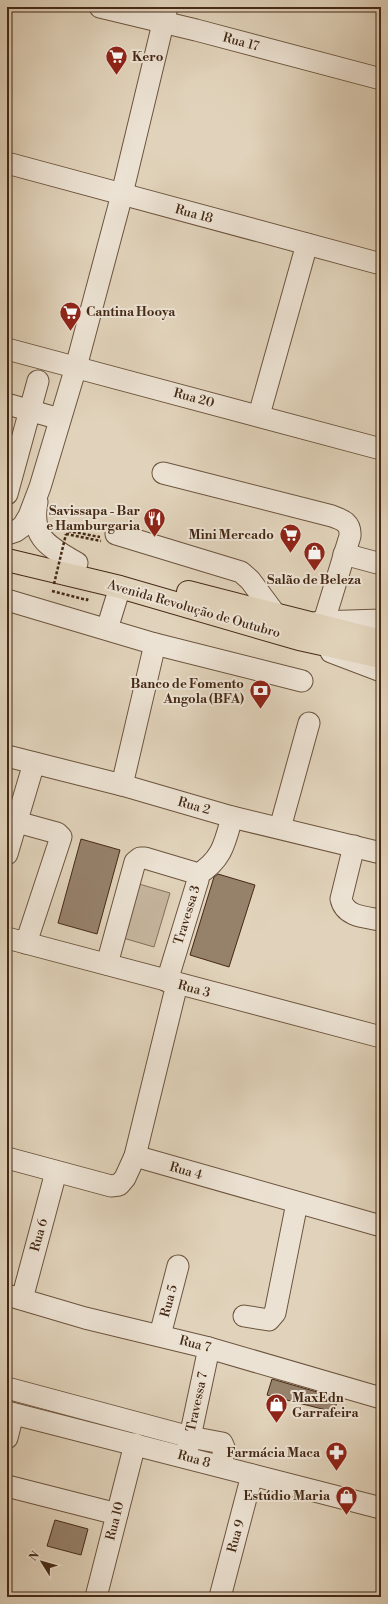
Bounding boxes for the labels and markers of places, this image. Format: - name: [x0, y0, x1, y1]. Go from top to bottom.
- supermarket icon: Kero: [104, 44, 130, 77]
- place label: Kero: [132, 49, 164, 65]
- supermarket icon: Cantina Hooya: [58, 299, 84, 332]
- place label: Cantina Hooya: [86, 304, 176, 320]
- place label: Savissapa - Bar e Hamburgaria: [46, 503, 141, 534]
- restaurant icon: Savissapa - Bar e Hamburgaria: [142, 505, 168, 538]
- supermarket icon: Mini Mercado: [277, 522, 303, 555]
- place label: Mini Mercado: [188, 527, 274, 543]
- shop icon: Salão de Beleza: [301, 539, 327, 572]
- place label: Salão de Beleza: [267, 572, 362, 588]
- place label: Banco de Fomento Angola (BFA): [131, 676, 244, 707]
- bank icon: Banco de Fomento Angola (BFA): [247, 678, 273, 711]
- place label: MaxEdn Garrafeira: [292, 1390, 360, 1421]
- shop icon: MaxEdn Garrafeira: [264, 1392, 290, 1425]
- pharmacy icon: Farmácia Maca: [323, 1440, 349, 1473]
- place label: Farmácia Maca: [226, 1445, 321, 1461]
- shop icon: Estúdio Maria: [333, 1483, 359, 1516]
- place label: Estúdio Maria: [244, 1488, 331, 1504]

